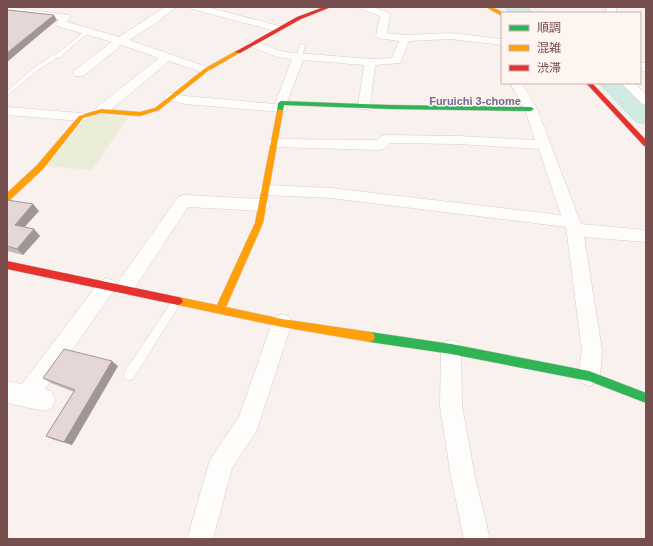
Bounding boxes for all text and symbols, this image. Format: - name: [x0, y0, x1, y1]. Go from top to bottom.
- legend: [501, 12, 641, 84]
- text: 順調: [537, 21, 561, 35]
- text: 混雑: [537, 41, 561, 55]
- text: 渋滞: [537, 61, 561, 75]
- district label: Furuichi 3-chome: [429, 95, 521, 107]

